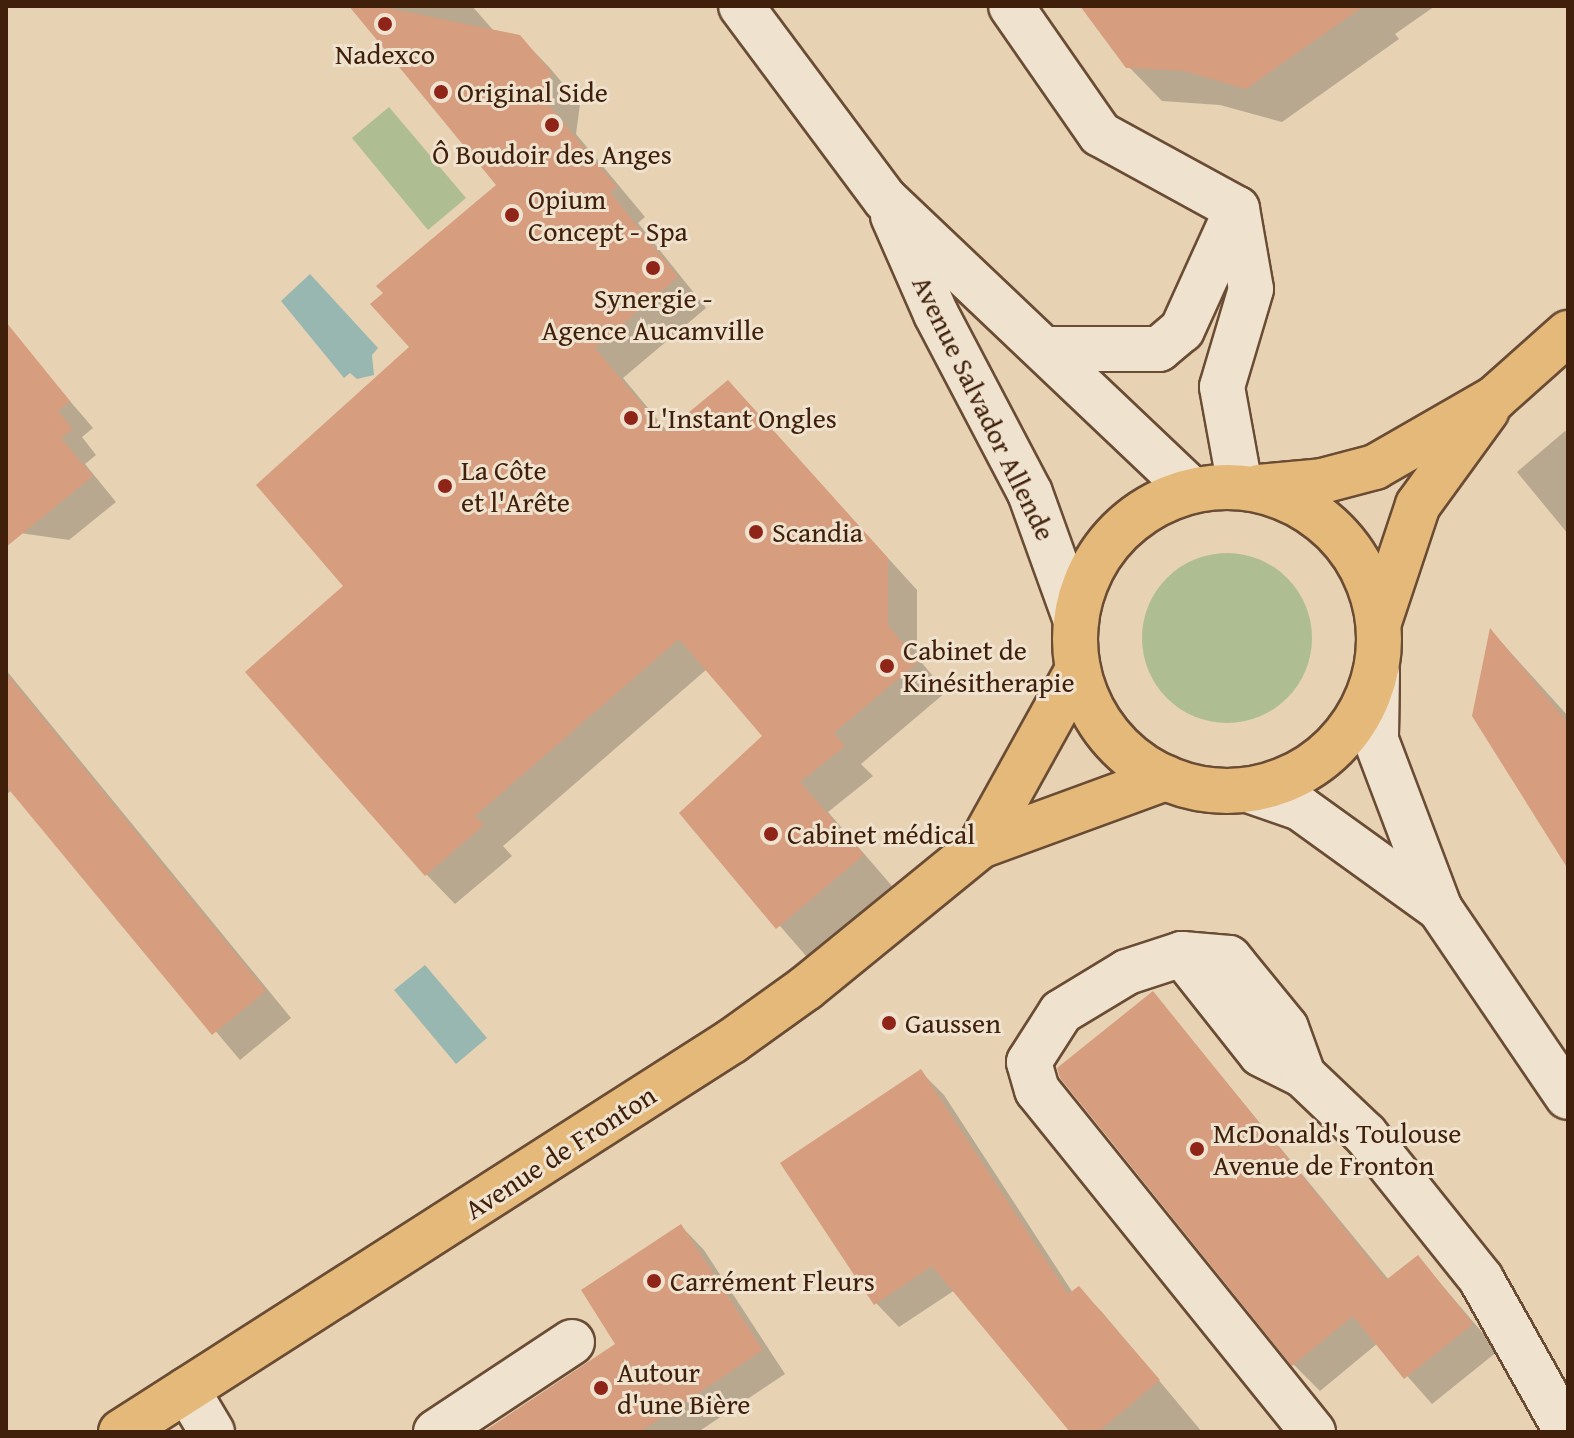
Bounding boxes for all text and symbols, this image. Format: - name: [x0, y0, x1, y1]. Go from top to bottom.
- marker: Nadexco: [376, 15, 394, 33]
- place label: Nadexco: [335, 37, 435, 71]
- place label: Original Side: [457, 75, 608, 109]
- marker: Original Side: [432, 83, 450, 101]
- marker: Ô Boudoir des Anges: [543, 116, 561, 134]
- place label: Ô Boudoir des Anges: [432, 137, 672, 171]
- place label: Opium Concept - Spa: [528, 182, 688, 248]
- marker: Opium Concept - Spa: [503, 206, 521, 224]
- marker: Synergie - Agence Aucamville: [644, 259, 662, 277]
- street label: Avenue Salvador Allende: [905, 270, 1063, 546]
- place label: Synergie - Agence Aucamville: [542, 281, 764, 347]
- place label: L'Instant Ongles: [647, 401, 837, 435]
- marker: L'Instant Ongles: [622, 409, 640, 427]
- place label: La Côte et l'Arête: [461, 453, 570, 519]
- marker: La Côte et l'Arête: [436, 477, 454, 495]
- place label: Scandia: [772, 515, 863, 549]
- marker: Scandia: [747, 523, 765, 541]
- place label: Cabinet de Kinésitherapie: [903, 633, 1075, 699]
- marker: Cabinet de Kinésitherapie: [878, 657, 896, 675]
- place label: Cabinet médical: [787, 817, 975, 851]
- marker: Cabinet médical: [762, 825, 780, 843]
- place label: Gaussen: [905, 1006, 1001, 1040]
- marker: Gaussen: [880, 1014, 898, 1032]
- street label: Avenue de Fronton: [458, 1078, 662, 1226]
- place label: McDonald's Toulouse Avenue de Fronton: [1213, 1116, 1462, 1182]
- marker: McDonald's Toulouse Avenue de Fronton: [1188, 1140, 1206, 1158]
- place label: Carrément Fleurs: [670, 1264, 875, 1298]
- marker: Carrément Fleurs: [645, 1272, 663, 1290]
- place label: Autour d'une Bière: [617, 1355, 750, 1421]
- marker: Autour d'une Bière: [592, 1379, 610, 1397]

